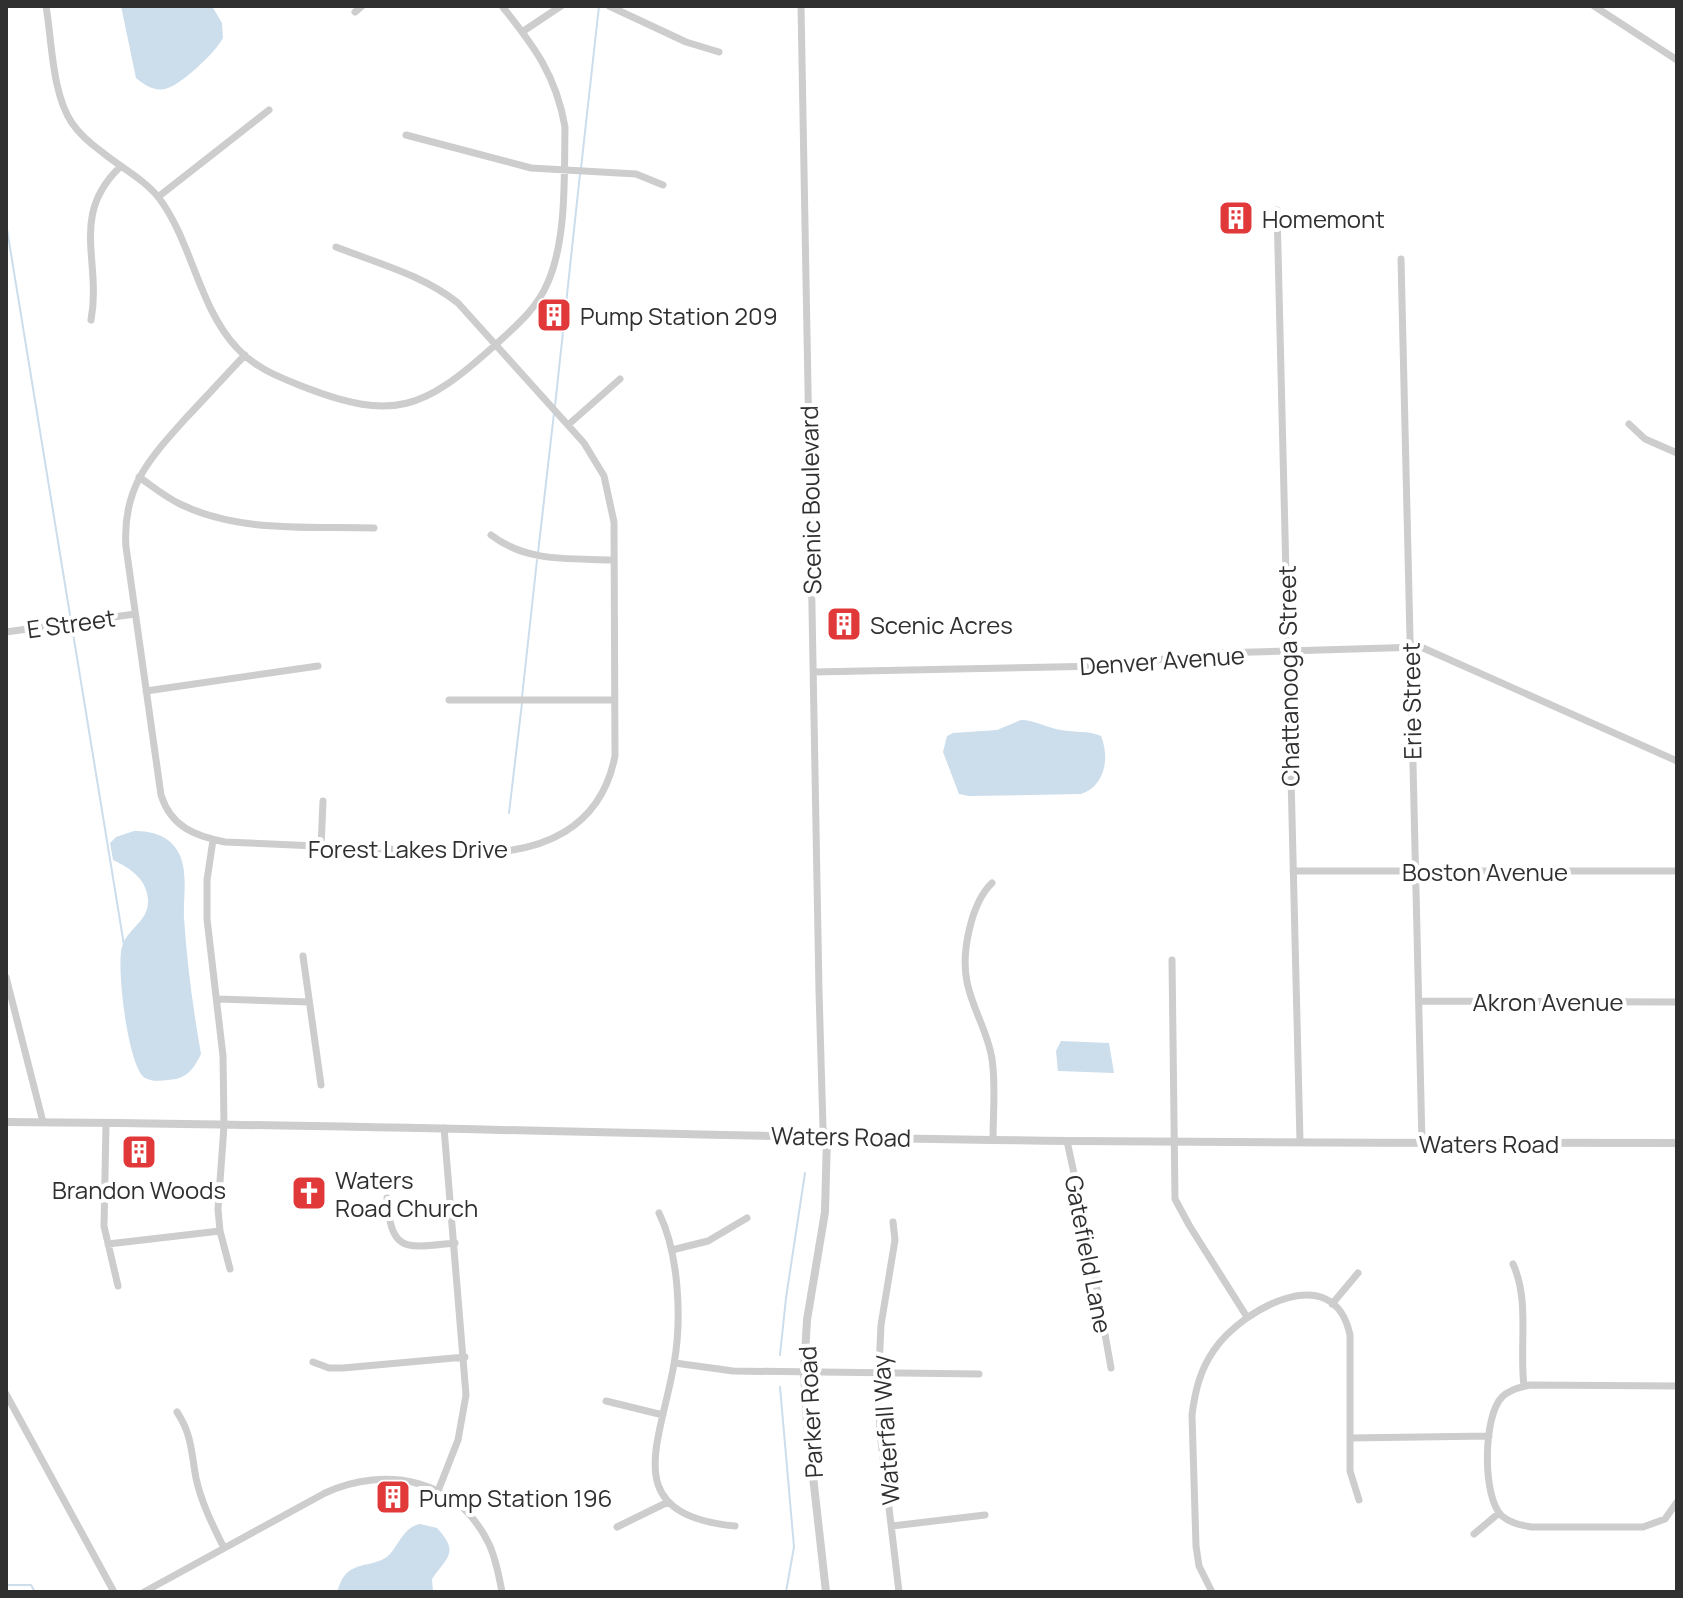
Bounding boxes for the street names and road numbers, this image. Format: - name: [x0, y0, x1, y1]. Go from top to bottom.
- street label: Scenic Boulevard: [792, 405, 828, 595]
- street label: Chattanooga Street: [1270, 565, 1306, 787]
- street label: E Street: [25, 600, 117, 646]
- street label: Denver Avenue: [1078, 638, 1246, 682]
- street label: Erie Street: [1393, 642, 1429, 760]
- street label: Forest Lakes Drive: [308, 832, 508, 865]
- street label: Boston Avenue: [1402, 855, 1568, 888]
- street label: Akron Avenue: [1473, 985, 1623, 1018]
- street label: Waters Road: [771, 1118, 911, 1154]
- street label: Waters Road: [1419, 1127, 1559, 1160]
- street label: Gatefield Lane: [1058, 1172, 1120, 1336]
- street label: Parker Road: [790, 1345, 830, 1479]
- street label: Waterfall Way: [863, 1353, 907, 1506]

